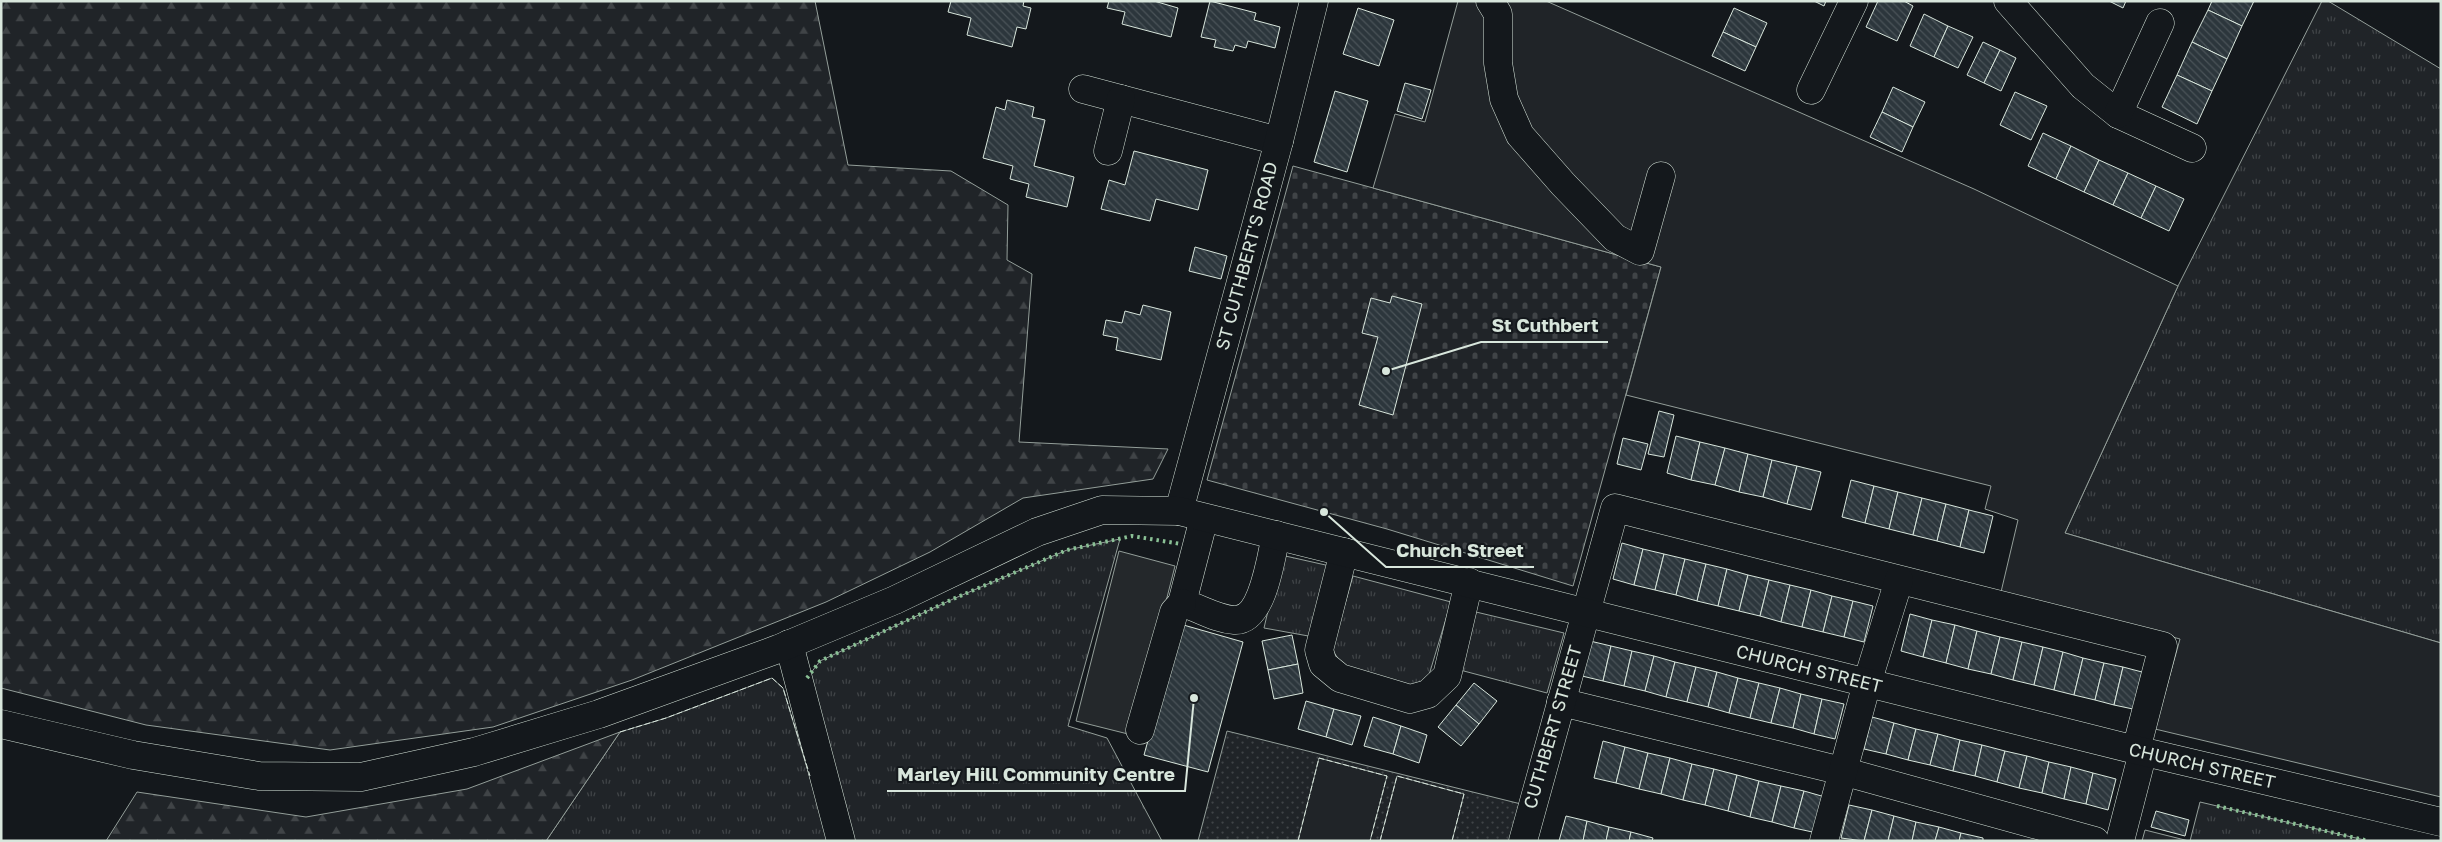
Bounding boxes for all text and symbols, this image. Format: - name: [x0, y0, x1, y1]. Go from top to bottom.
- street label: ST CUTHBERT'S ROAD: [1210, 159, 1282, 352]
- callout: St Cuthbert: [1481, 308, 1608, 342]
- text: St Cuthbert: [1491, 313, 1599, 336]
- callout: Church Street: [1386, 533, 1534, 567]
- text: Church Street: [1396, 538, 1524, 561]
- street label: CHURCH STREET: [1734, 639, 1885, 697]
- street label: CUTHBERT STREET: [1518, 642, 1586, 811]
- street label: CHURCH STREET: [2127, 737, 2278, 793]
- callout: Marley Hill Community Centre: [887, 757, 1185, 791]
- text: Marley Hill Community Centre: [897, 762, 1175, 785]

